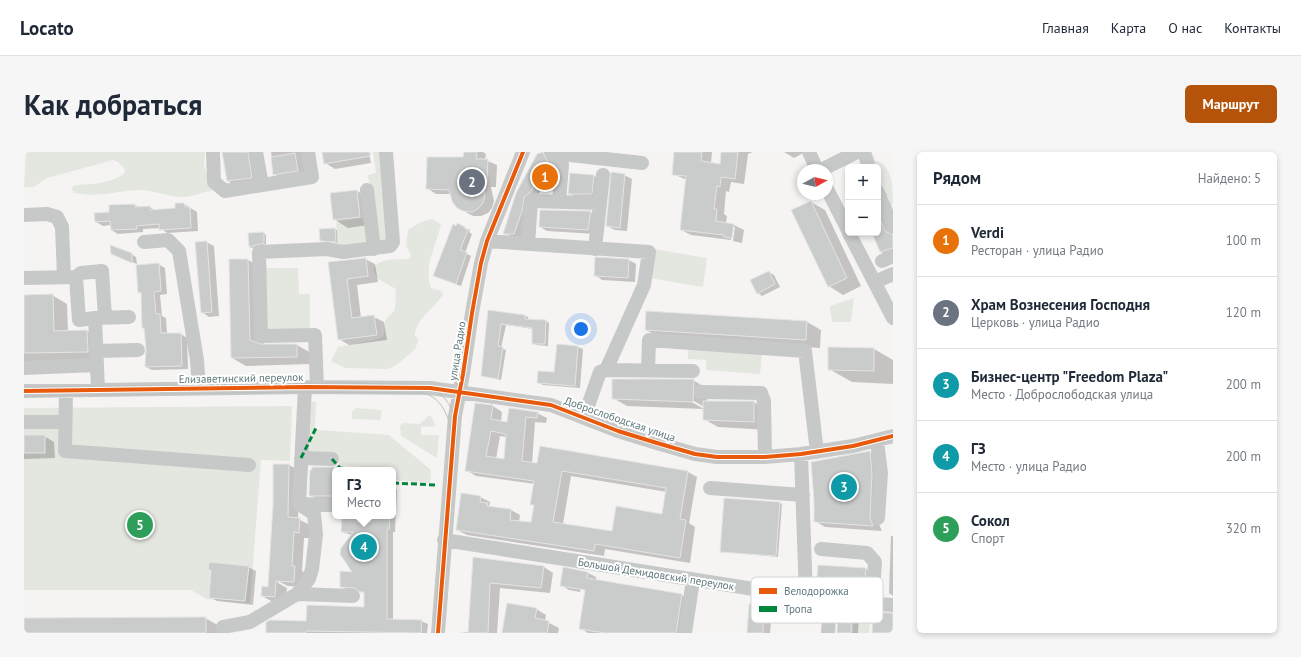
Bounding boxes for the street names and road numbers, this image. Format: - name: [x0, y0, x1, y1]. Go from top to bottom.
- street label: улица Радио: [445, 320, 469, 382]
- street label: Елизаветинский переулок: [178, 370, 304, 386]
- street label: Доброслободская улица: [563, 393, 677, 445]
- street label: Большой Демидовский переулок: [577, 555, 736, 593]

